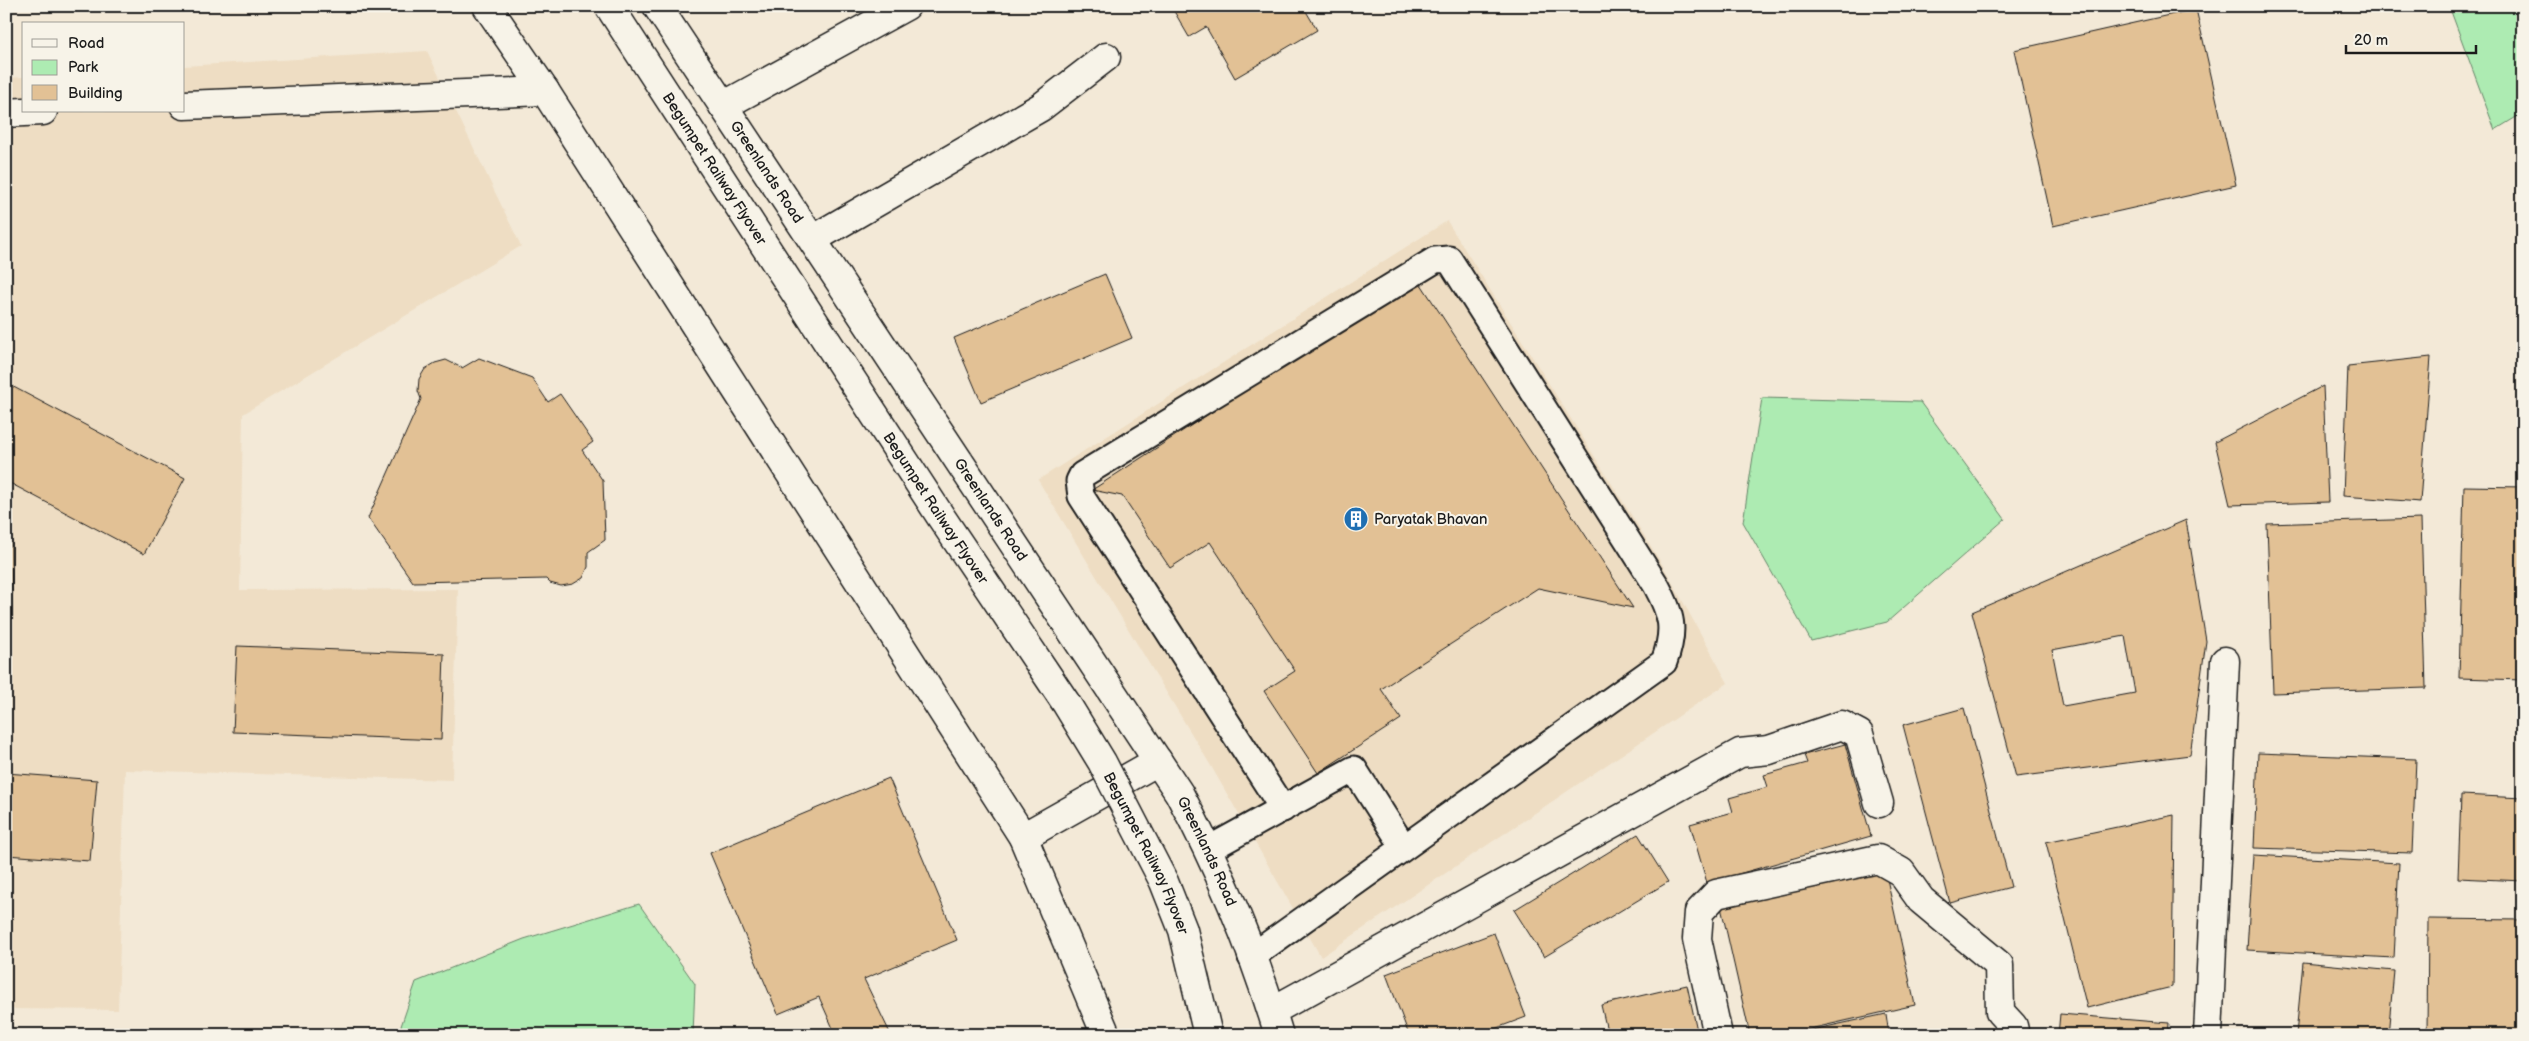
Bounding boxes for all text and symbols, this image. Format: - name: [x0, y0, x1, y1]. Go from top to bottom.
- legend: [22, 22, 185, 112]
- scale bar: [2346, 22, 2476, 54]
- text: 20 m: [2354, 31, 2388, 50]
- text: Road: [68, 34, 104, 53]
- text: Park: [68, 58, 99, 77]
- text: Building: [68, 84, 123, 103]
- street label: Begumpet Railway Flyover: [658, 89, 771, 249]
- street label: Greenlands Road: [726, 117, 808, 227]
- street label: Begumpet Railway Flyover: [879, 429, 993, 588]
- street label: Greenlands Road: [950, 454, 1032, 564]
- building icon: Paryatak Bhavan: [1343, 506, 1369, 532]
- place label: Paryatak Bhavan: [1374, 510, 1487, 529]
- street label: Begumpet Railway Flyover: [1099, 769, 1193, 936]
- street label: Greenlands Road: [1173, 793, 1241, 909]

